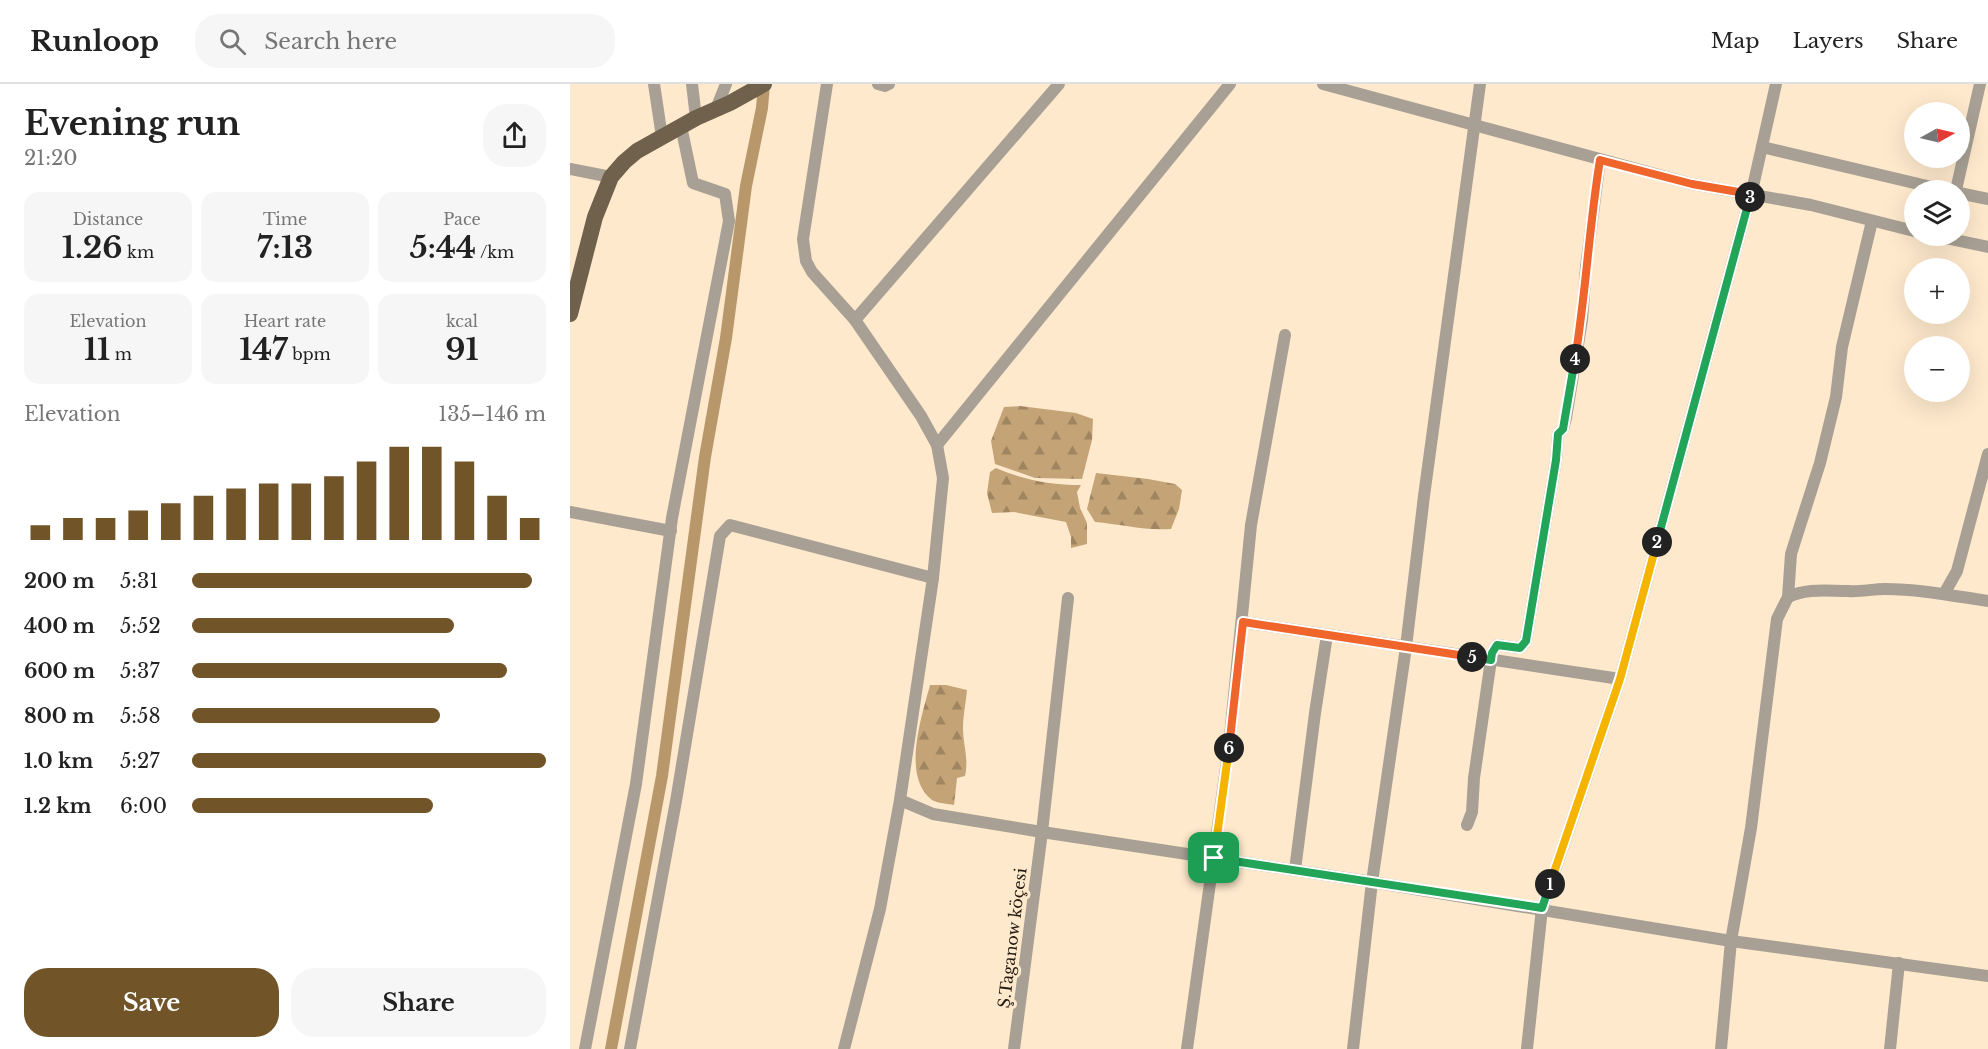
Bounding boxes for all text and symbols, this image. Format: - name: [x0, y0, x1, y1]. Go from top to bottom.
- search box: [195, 14, 615, 68]
- text: Runloop: [30, 24, 159, 59]
- icon: search: [216, 25, 249, 58]
- text: Search here: [264, 28, 397, 55]
- text: Map: [1711, 28, 1760, 54]
- text: Layers: [1793, 28, 1864, 54]
- text: Share: [1897, 28, 1958, 54]
- north arrow: [1904, 102, 1970, 168]
- map controls: [1904, 102, 1970, 402]
- text: Evening run: [24, 103, 240, 144]
- button: share: [483, 104, 546, 167]
- text: 21:20: [24, 146, 78, 170]
- button: layers: [1904, 180, 1970, 246]
- pin: 3: [1735, 182, 1765, 212]
- text: 3: [1745, 187, 1755, 207]
- text: Distance: [73, 209, 143, 229]
- text: Time: [263, 209, 307, 229]
- text: Pace: [443, 209, 481, 229]
- text: 1.26: [62, 229, 123, 266]
- text: 7:13: [257, 229, 313, 266]
- text: 5:44: [410, 229, 476, 266]
- text: km: [123, 242, 154, 262]
- text: /km: [476, 242, 514, 262]
- button: +: [1904, 258, 1970, 324]
- text: Elevation: [69, 311, 147, 331]
- text: Heart rate: [244, 311, 326, 331]
- text: kcal: [446, 311, 478, 331]
- text: 11: [84, 331, 110, 368]
- text: 147: [239, 331, 288, 368]
- text: 91: [445, 331, 479, 368]
- button: −: [1904, 336, 1970, 402]
- text: m: [110, 344, 132, 364]
- text: bpm: [288, 344, 331, 364]
- pin: 4: [1560, 344, 1590, 374]
- text: 4: [1570, 349, 1580, 369]
- text: Elevation: [24, 402, 121, 426]
- text: 135–146 m: [438, 402, 546, 426]
- pin: 2: [1642, 527, 1672, 557]
- text: 2: [1652, 532, 1662, 552]
- text: 200 m: [24, 569, 95, 593]
- text: 5:31: [120, 569, 158, 593]
- text: 400 m: [24, 614, 95, 638]
- text: 5:52: [120, 614, 161, 638]
- pin: 5: [1457, 642, 1487, 672]
- text: 5: [1467, 647, 1477, 667]
- text: 600 m: [24, 659, 95, 683]
- text: 5:37: [120, 659, 159, 683]
- text: 800 m: [24, 704, 94, 728]
- text: 5:58: [120, 704, 161, 728]
- pin: 6: [1214, 733, 1244, 763]
- text: 6: [1224, 738, 1234, 758]
- text: 1.0 km: [24, 749, 93, 773]
- text: 5:27: [120, 749, 159, 773]
- text: 1.2 km: [24, 794, 92, 818]
- text: 6:00: [120, 794, 167, 818]
- pin: [1188, 832, 1239, 883]
- icon: arrive: [1197, 841, 1230, 874]
- street label: Ş.Taganow köçesi: [993, 866, 1031, 1009]
- pin: 1: [1535, 869, 1565, 899]
- text: 1: [1547, 874, 1553, 894]
- button: Save: [24, 968, 279, 1037]
- button: Share: [291, 968, 546, 1037]

